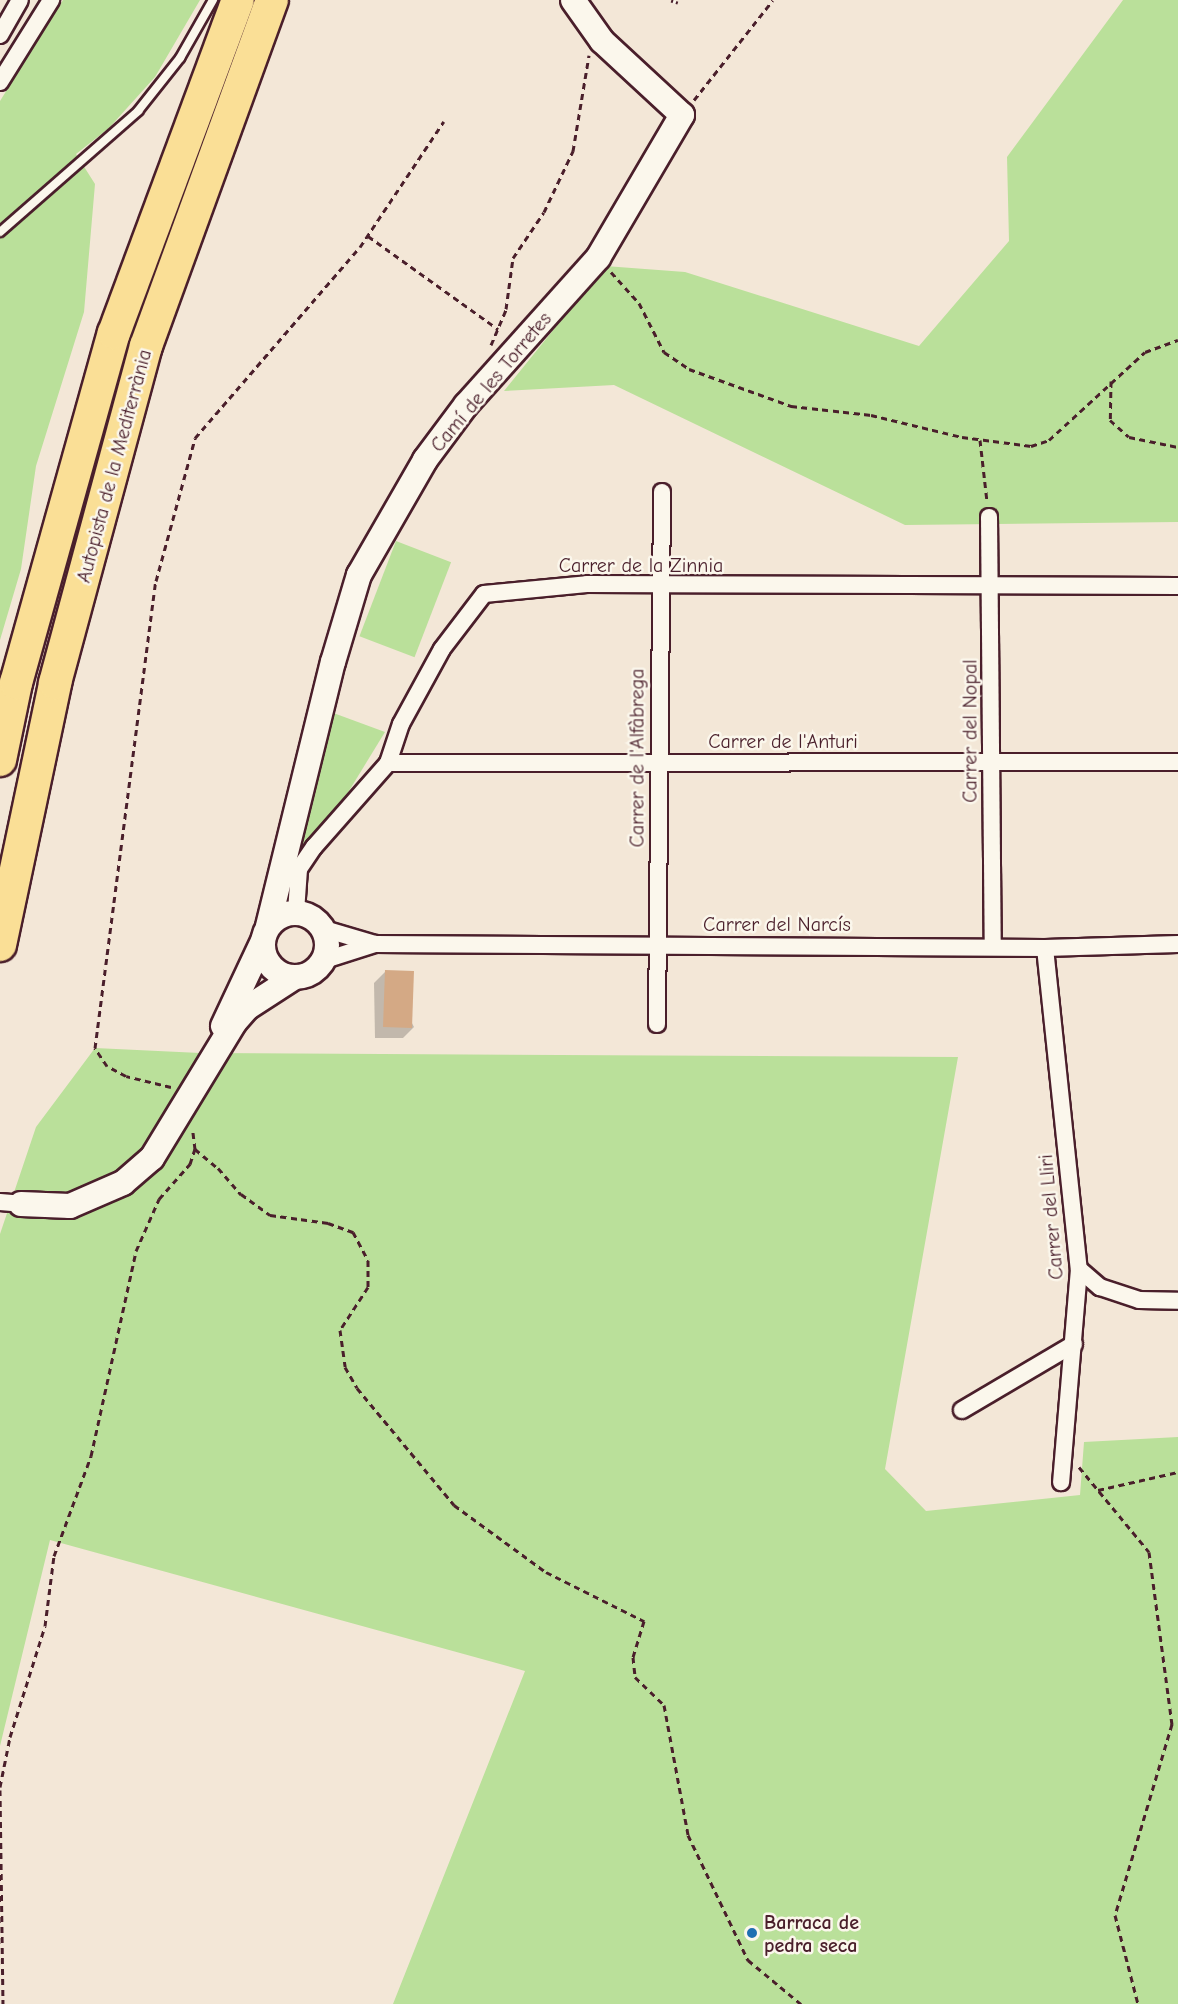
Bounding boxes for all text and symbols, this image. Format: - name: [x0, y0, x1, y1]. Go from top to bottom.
- street label: Camí de les Torretes: [425, 307, 557, 457]
- street label: Autopista de la Mediterrània: [71, 347, 157, 585]
- street label: Carrer de la Zinnia: [559, 553, 723, 577]
- street label: Carrer del Nopal: [958, 659, 982, 803]
- street label: Carrer de l'Alfàbrega: [625, 669, 649, 847]
- street label: Carrer de l'Anturi: [708, 729, 858, 753]
- street label: Carrer del Narcís: [703, 912, 851, 936]
- street label: Carrer del Lliri: [1034, 1153, 1068, 1281]
- place label: Barraca de pedra seca: [764, 1910, 859, 1957]
- marker: Barraca de pedra seca: [745, 1926, 759, 1940]

